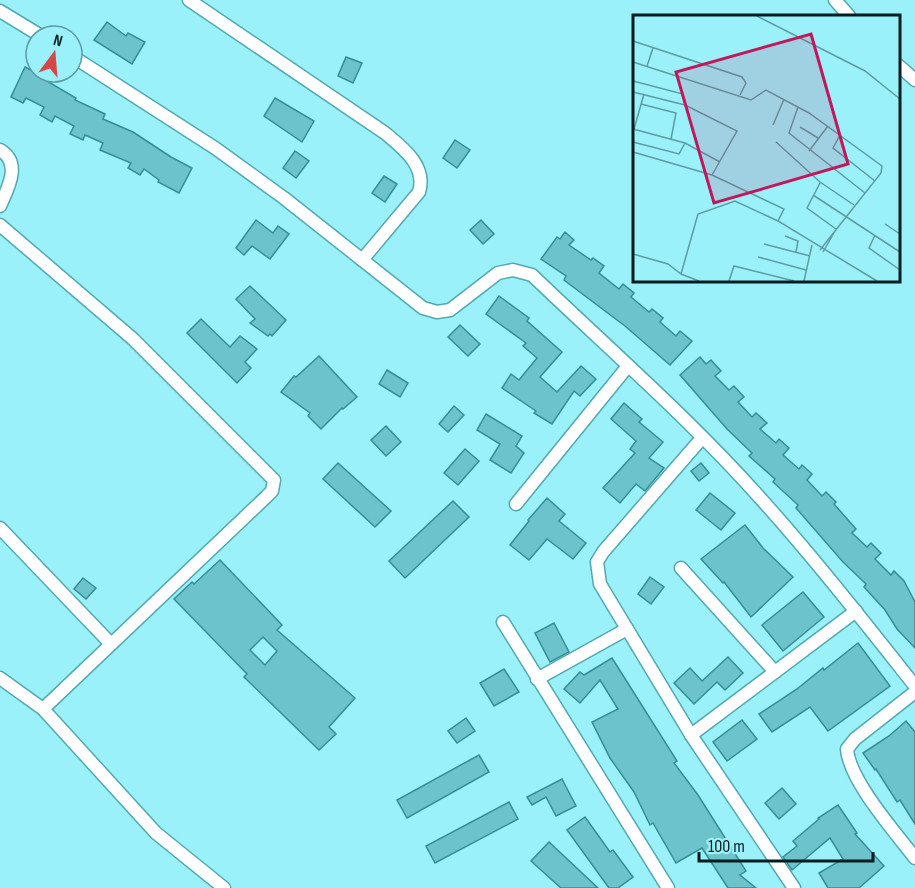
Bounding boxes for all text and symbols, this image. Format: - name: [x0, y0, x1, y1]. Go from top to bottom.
- inset map: [633, 15, 900, 282]
- north arrow: [24, 24, 84, 84]
- text: N: [51, 31, 64, 51]
- scale bar: [699, 825, 873, 863]
- text: 100 m: [708, 836, 745, 857]

